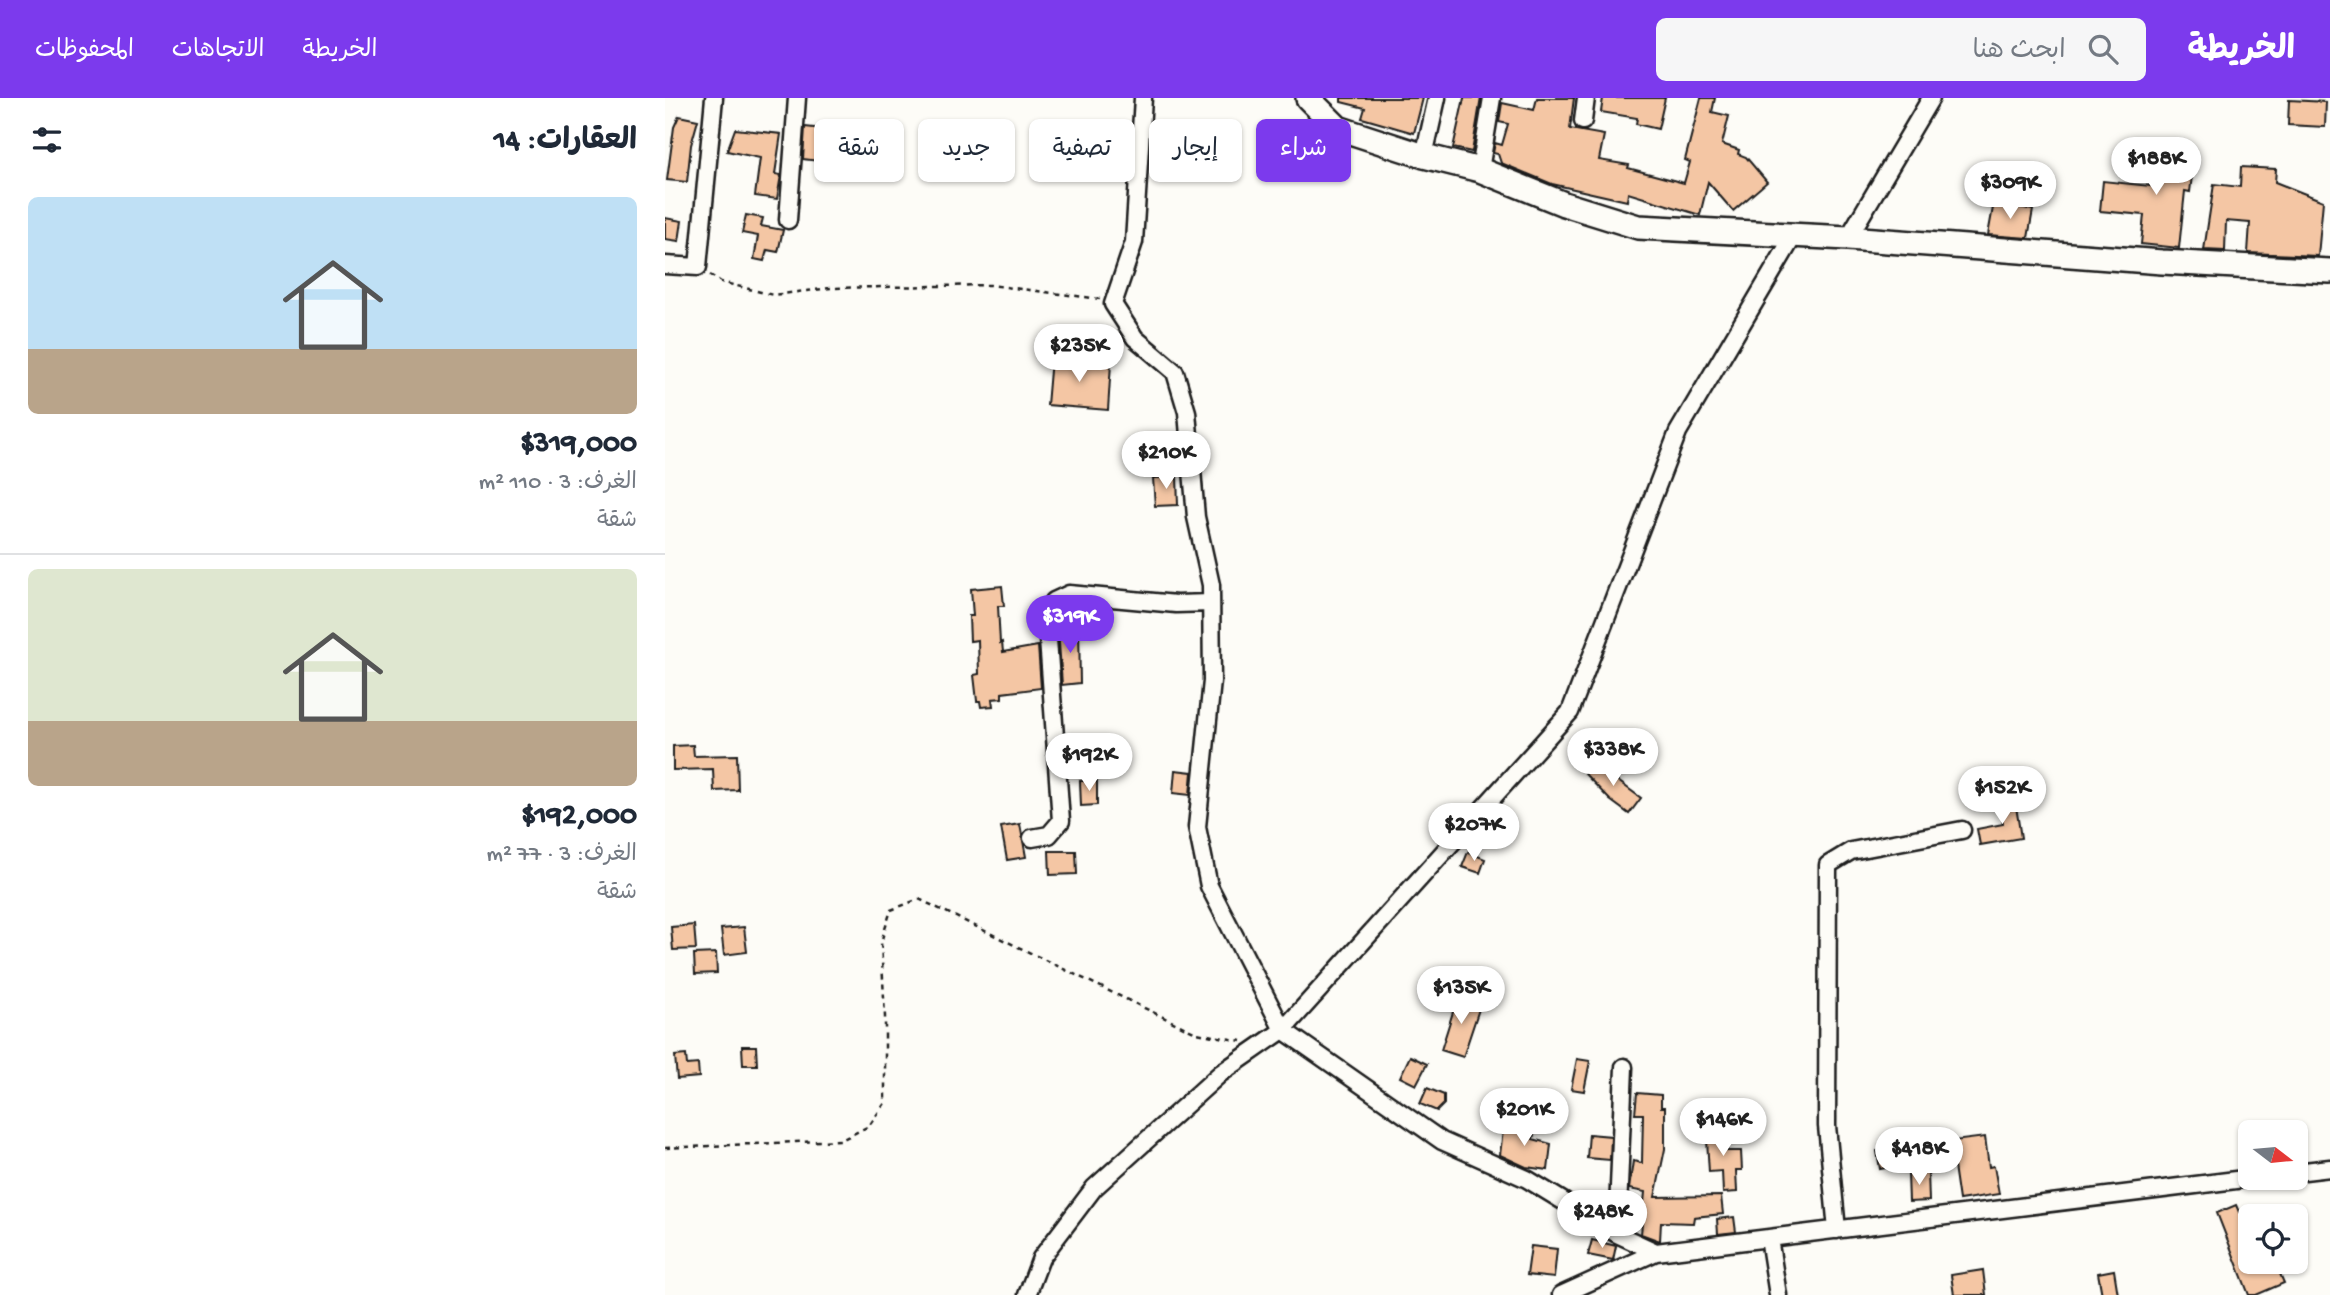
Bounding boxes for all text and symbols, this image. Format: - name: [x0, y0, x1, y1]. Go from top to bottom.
- search box: [1656, 18, 2146, 81]
- icon: search: [2084, 30, 2122, 68]
- text: الخريطة: [2188, 33, 2295, 71]
- text: المحفوظات: [35, 37, 134, 66]
- text: الاتجاهات: [172, 37, 265, 66]
- text: الخريطة: [303, 37, 377, 66]
- text: ابحث هنا: [1973, 37, 2066, 68]
- chip: شقة: [814, 119, 904, 182]
- chip: جديد: [918, 119, 1015, 182]
- chip: تصفية: [1029, 119, 1135, 182]
- chip: إيجار: [1149, 119, 1242, 182]
- chip: شراء: [1256, 119, 1351, 182]
- icon: filters: [28, 121, 66, 159]
- text: العقارات: 14: [494, 125, 637, 160]
- pin: $188K: [2107, 138, 2205, 197]
- text: $188K: [2127, 146, 2185, 173]
- pin: $309K: [1961, 162, 2059, 221]
- text: $309K: [1980, 170, 2040, 197]
- icon: home: [270, 242, 396, 368]
- pin: $235K: [1030, 324, 1128, 384]
- text: $235K: [1050, 333, 1108, 360]
- text: $319,000: [520, 428, 637, 463]
- pin: $210K: [1117, 432, 1215, 491]
- text: $210K: [1138, 440, 1194, 467]
- text: الغرف: 3 · 110 m²: [479, 470, 637, 497]
- text: شقة: [597, 508, 637, 535]
- pin: $319K: [1021, 596, 1119, 655]
- text: $319K: [1042, 604, 1098, 631]
- icon: home: [270, 614, 396, 740]
- pin: $338K: [1564, 728, 1662, 788]
- pin: $192K: [1040, 734, 1138, 793]
- text: $338K: [1583, 737, 1643, 764]
- text: $192K: [1061, 742, 1117, 769]
- pin: $152K: [1953, 766, 2051, 826]
- text: $152K: [1974, 775, 2030, 802]
- text: $192,000: [521, 800, 637, 835]
- pin: $207K: [1425, 804, 1523, 863]
- text: $207K: [1444, 812, 1504, 839]
- text: الغرف: 3 · 77 m²: [486, 842, 637, 869]
- text: شقة: [597, 880, 637, 907]
- pin: $135K: [1412, 967, 1510, 1026]
- text: $135K: [1433, 975, 1489, 1002]
- pin: $201K: [1475, 1088, 1573, 1148]
- text: $201K: [1496, 1097, 1552, 1124]
- pin: $146K: [1674, 1098, 1772, 1158]
- text: $146K: [1696, 1107, 1750, 1134]
- north arrow: [2238, 1120, 2308, 1190]
- map controls: [2238, 1120, 2308, 1274]
- pin: $418K: [1870, 1128, 1968, 1187]
- text: $418K: [1891, 1136, 1947, 1163]
- pin: $248K: [1553, 1190, 1651, 1250]
- text: $248K: [1573, 1199, 1631, 1226]
- button: locate: [2238, 1204, 2308, 1274]

